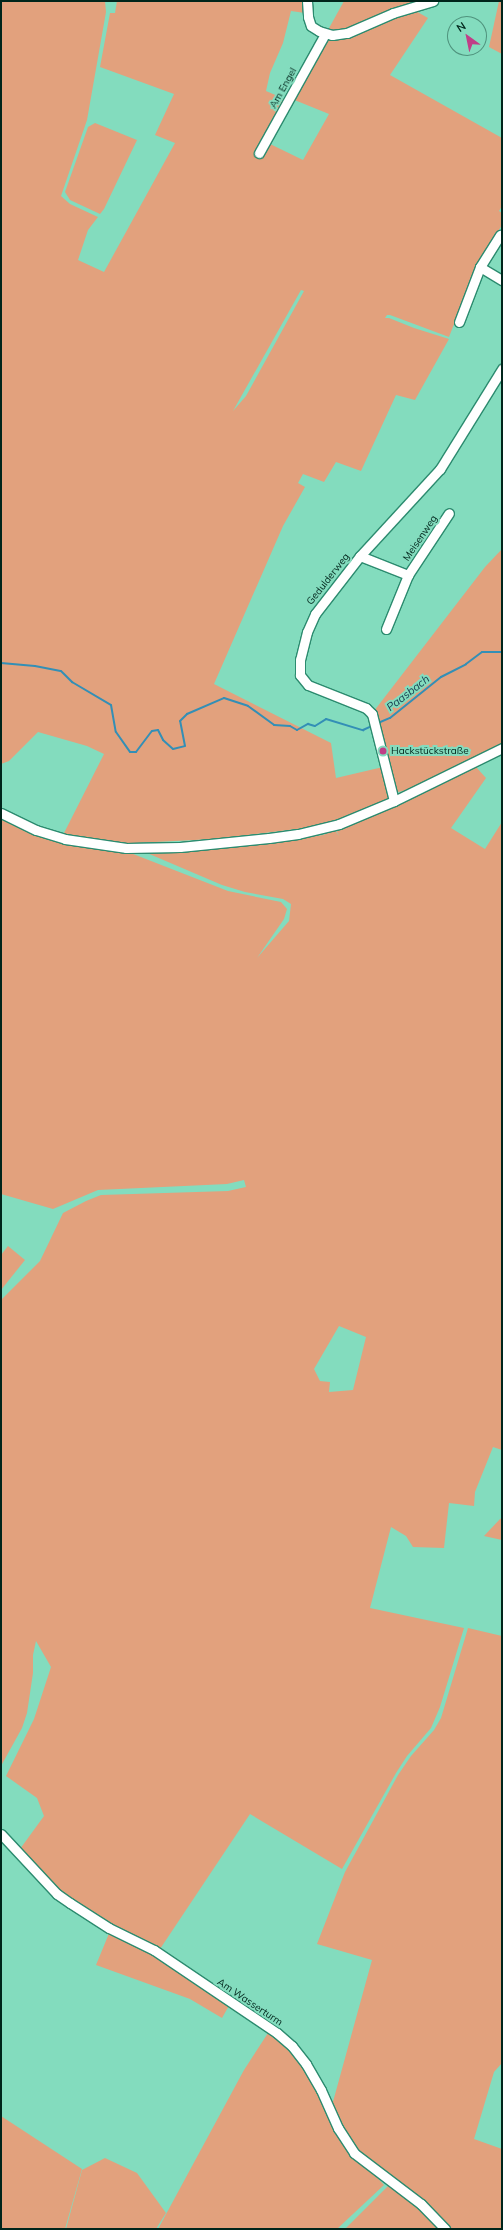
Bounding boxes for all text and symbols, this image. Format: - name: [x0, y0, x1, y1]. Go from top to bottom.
- north arrow: [447, 16, 487, 56]
- text: N: [454, 19, 468, 35]
- street label: Am Engel: [267, 66, 299, 110]
- street label: Meisenweg: [400, 513, 440, 563]
- street label: Gedulderweg: [304, 551, 352, 607]
- water label: Paasbach: [384, 672, 432, 714]
- place label: Hackstückstraße: [391, 745, 469, 757]
- marker: Hackstückstraße: [378, 746, 388, 756]
- street label: Am Wasserturm: [215, 1976, 285, 2028]

